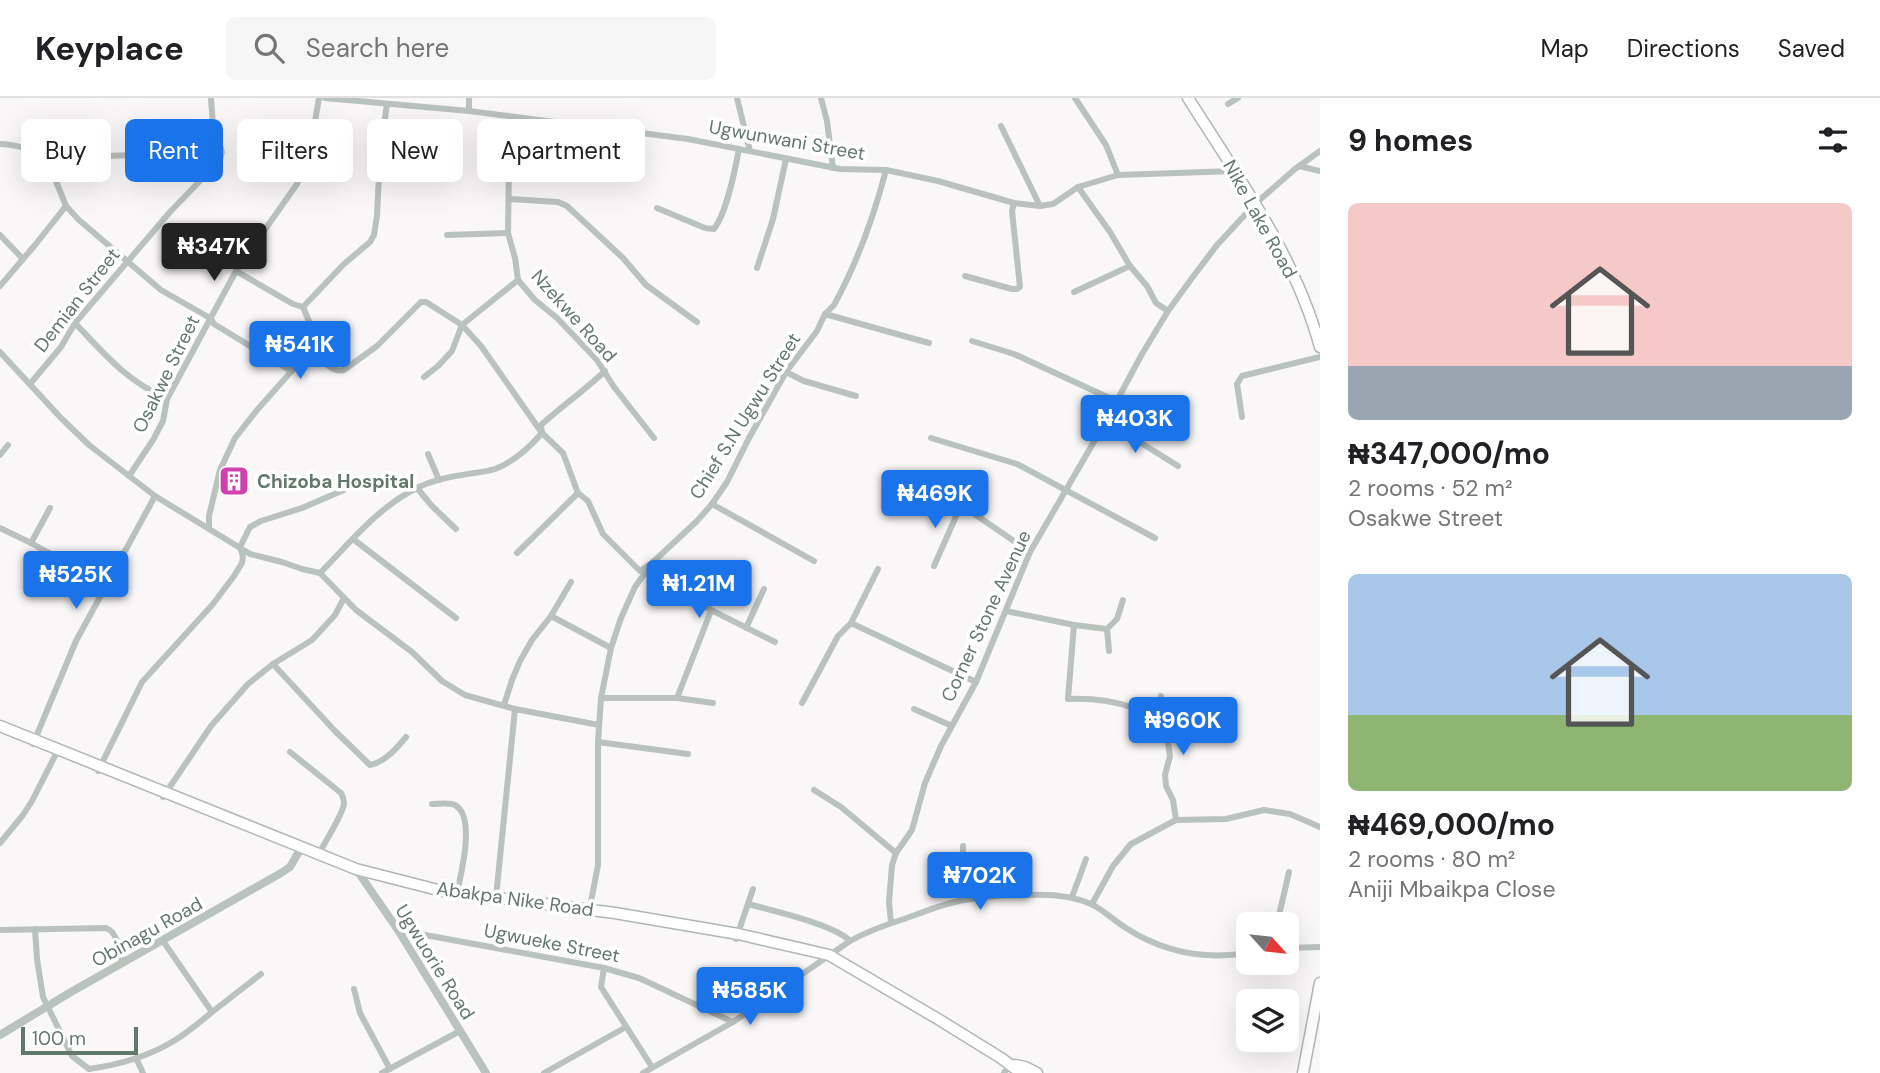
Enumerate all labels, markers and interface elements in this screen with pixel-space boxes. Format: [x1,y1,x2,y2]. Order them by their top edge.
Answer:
search box [226,17,716,80]
text: Keyplace [35,27,184,70]
icon: search [250,29,288,67]
text: Search here [306,31,449,65]
text: Map [1541,33,1589,64]
text: Directions [1627,33,1740,64]
text: Saved [1778,33,1845,64]
street label: Ugwunwani Street [707,114,867,166]
chip: Buy [21,119,111,182]
chip: Rent [125,119,223,182]
chip: Filters [237,119,353,182]
chip: New [367,119,463,182]
chip: Apartment [477,119,645,182]
text: 9 homes [1348,121,1473,160]
icon: filters [1814,121,1852,159]
street label: Nike Lake Road [1217,155,1303,283]
pin: ₦347K [165,223,263,283]
text: ₦347K [178,231,250,261]
street label: Demian Street [29,243,125,357]
icon: home [1537,248,1663,374]
street label: Nzekwe Road [526,264,622,368]
street label: Osakwe Street [127,311,205,437]
pin: ₦541K [251,322,349,381]
street label: Chief S.N Ugwu Street [684,328,806,504]
text: ₦541K [265,329,335,359]
pin: ₦403K [1086,396,1184,455]
text: ₦403K [1097,403,1173,433]
text: ₦347,000/mo [1348,434,1550,473]
building icon: Chizoba Hospital [217,464,251,498]
place label: Chizoba Hospital [257,469,414,494]
pin: ₦469K [886,470,984,530]
text: 2 rooms · 52 m² [1348,473,1513,503]
text: ₦469K [897,478,973,508]
text: Osakwe Street [1348,503,1503,533]
street label: Corner Stone Avenue [935,526,1037,706]
pin: ₦525K [27,552,125,611]
text: ₦525K [39,559,113,589]
pin: ₦1.21M [642,560,756,620]
text: ₦1.21M [663,568,735,598]
icon: home [1537,619,1663,745]
pin: ₦960K [1134,698,1232,757]
text: ₦960K [1144,705,1222,735]
text: ₦469,000/mo [1348,805,1555,844]
text: 2 rooms · 80 m² [1348,844,1515,874]
pin: ₦702K [931,852,1029,912]
text: ₦702K [943,860,1017,890]
text: Aniji Mbaikpa Close [1348,874,1555,904]
street label: Abakpa Nike Road [435,876,595,922]
street label: Obinagu Road [87,891,207,973]
street label: Ugwuorie Road [390,900,480,1024]
north arrow [1236,912,1298,975]
map controls [1236,912,1299,1052]
street label: Ugwueke Street [482,918,622,968]
pin: ₦585K [701,968,799,1027]
text: ₦585K [713,975,787,1005]
button: layers [1236,989,1299,1052]
scale bar [21,1024,138,1056]
text: 100 m [32,1026,86,1051]

